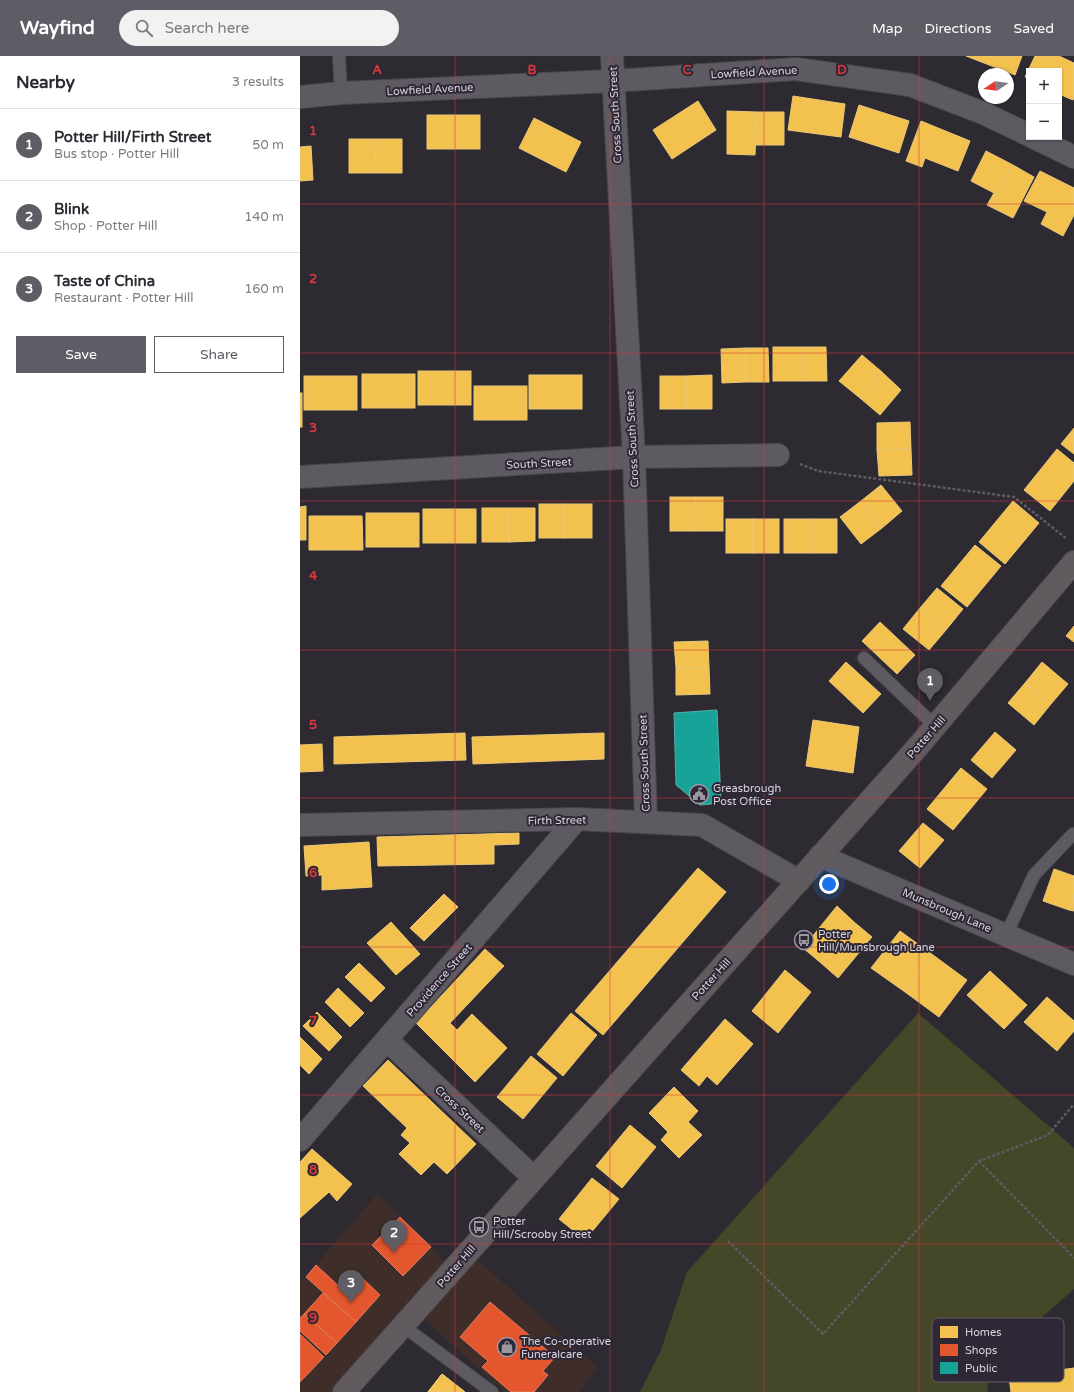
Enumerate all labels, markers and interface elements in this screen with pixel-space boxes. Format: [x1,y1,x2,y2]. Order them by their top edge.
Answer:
search box [119,10,399,46]
text: Wayfind [20,17,95,39]
icon: search [133,17,155,39]
text: Search here [165,19,249,37]
text: Map [872,20,903,37]
text: Directions [925,20,992,37]
text: Saved [1014,20,1054,37]
text: A [372,62,382,78]
text: B [527,62,537,78]
text: C [682,62,692,78]
text: D [837,62,847,78]
street label: Lowfield Avenue [710,64,798,81]
street label: Cross South Street [606,66,625,164]
north arrow [978,68,1014,104]
map controls [1026,68,1062,140]
button: + [1026,68,1062,104]
text: Nearby [16,72,75,93]
text: 3 results [232,74,284,90]
street label: Lowfield Avenue [386,81,474,98]
button: − [1026,104,1062,140]
text: 1 [309,123,317,139]
text: Potter Hill/Firth Street [54,128,212,146]
text: 1 [25,137,33,153]
text: 50 m [252,137,284,153]
text: Bus stop · Potter Hill [54,146,179,162]
text: Blink [54,200,89,218]
text: 2 [25,209,33,225]
text: 140 m [244,209,284,225]
text: Shop · Potter Hill [54,218,157,234]
text: 2 [309,271,317,287]
text: Taste of China [54,272,155,290]
text: 3 [25,281,33,297]
text: 160 m [244,281,284,297]
text: Restaurant · Potter Hill [54,290,193,306]
button: Save [16,336,146,373]
button: Share [154,336,284,373]
street label: Cross South Street [623,390,642,488]
text: 3 [309,420,317,436]
street label: South Street [506,455,572,472]
text: 4 [309,568,318,584]
pin: 1 [917,668,943,701]
street label: Potter Hill [904,713,948,761]
street label: Cross South Street [636,714,653,812]
text: 5 [309,717,317,733]
place label: Greasbrough Post Office [713,782,781,808]
public building icon: Greasbrough Post Office [688,783,710,805]
street label: Firth Street [528,813,586,828]
text: 6 [309,865,317,881]
your location [819,874,839,894]
street label: Munsbrough Lane [900,886,993,935]
place label: Potter Hill/Munsbrough Lane [818,928,935,954]
bus stop icon: Potter Hill/Munsbrough Lane [793,929,815,951]
street label: Providence Street [404,941,475,1020]
street label: Potter Hill [689,956,734,1003]
text: 7 [309,1013,317,1029]
street label: Cross Street [432,1083,487,1136]
text: 8 [309,1162,317,1178]
place label: Potter Hill/Scrooby Street [493,1215,591,1241]
bus stop icon: Potter Hill/Scrooby Street [468,1216,490,1238]
pin: 2 [381,1220,407,1253]
street label: Potter Hill [434,1242,478,1290]
pin: 3 [338,1270,364,1303]
text: 9 [309,1310,317,1326]
legend [932,1318,1064,1382]
text: Homes [965,1326,1001,1339]
place label: The Co-operative Funeralcare [521,1335,611,1361]
shop icon: The Co-operative Funeralcare [496,1336,518,1358]
text: Shops [965,1344,997,1357]
text: Public [965,1362,997,1375]

